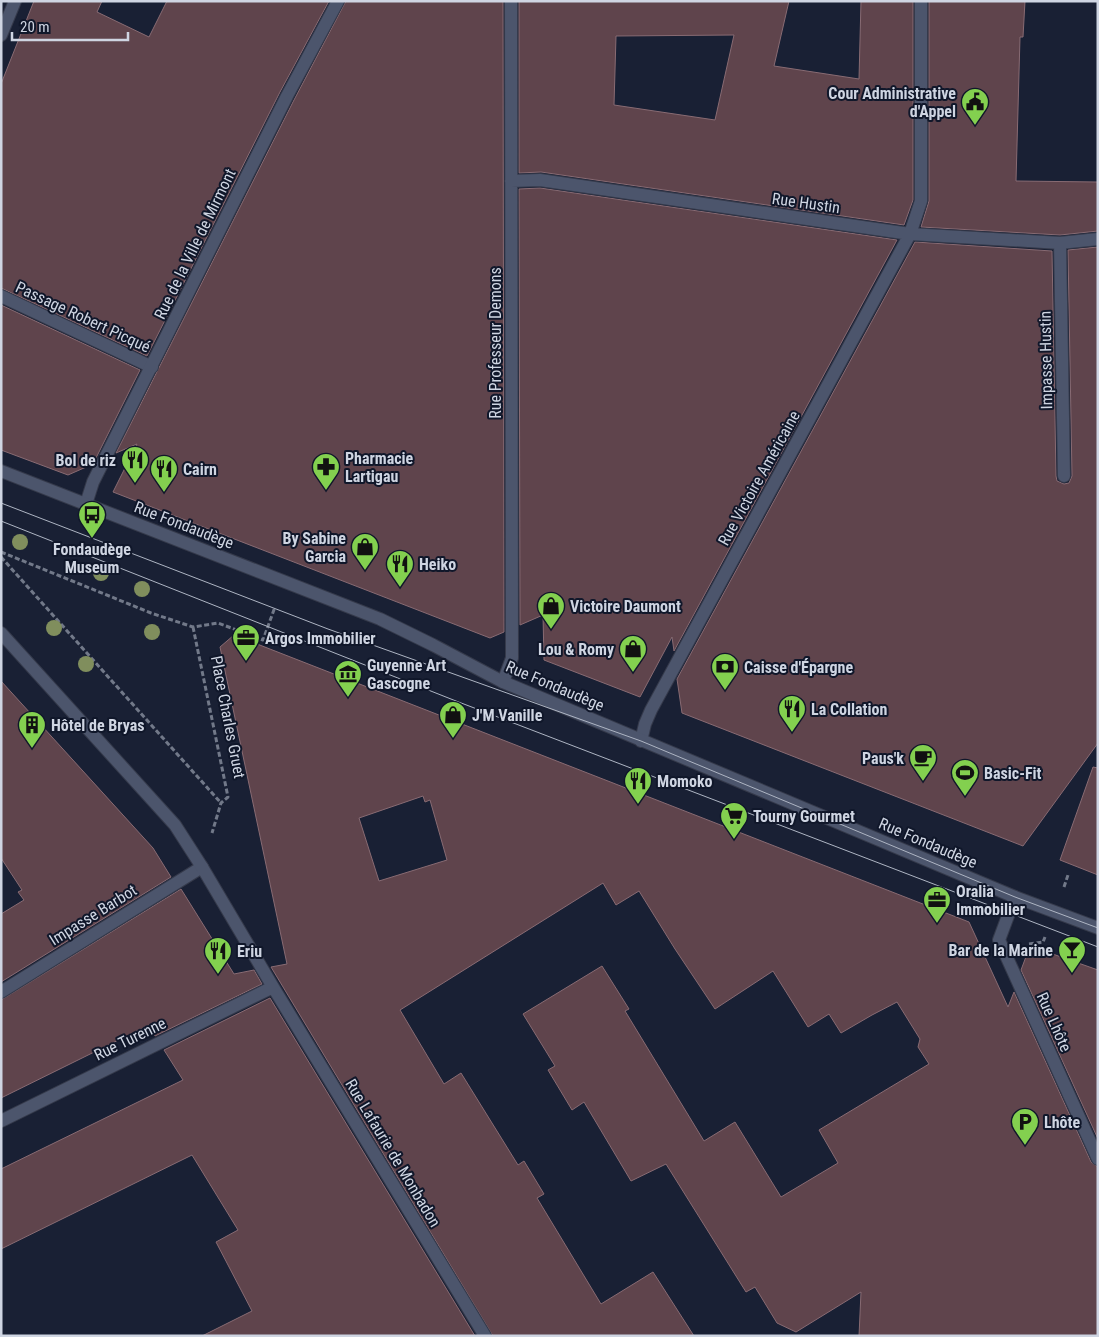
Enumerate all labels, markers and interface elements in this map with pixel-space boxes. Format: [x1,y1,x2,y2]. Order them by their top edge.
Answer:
scale bar [12,10,129,42]
text: 20 m [20,18,50,36]
place label: Cour Administrative d'Appel [828,84,956,121]
public building icon: Cour Administrative d'Appel [960,87,990,126]
street label: Rue de la Ville de Mirmont [150,165,240,322]
street label: Rue Hustin [771,189,841,217]
street label: Rue Professeur Demons [486,267,505,419]
street label: Passage Robert Picqué [13,277,153,357]
street label: Impasse Hustin [1036,311,1056,409]
street label: Rue Victoire Américaine [714,407,804,549]
restaurant icon: Bol de riz [120,445,150,484]
place label: Pharmacie Lartigau [345,449,414,486]
place label: Bol de riz [56,451,116,470]
pharmacy icon: Pharmacie Lartigau [311,452,341,491]
restaurant icon: Cairn [149,454,179,493]
place label: Cairn [183,460,217,479]
street label: Rue Fondaudège [132,497,236,553]
bus stop icon: Fondaudège Museum [77,500,107,539]
place label: By Sabine Garcia [283,529,346,566]
shop icon: By Sabine Garcia [350,532,380,571]
place label: Fondaudège Museum [53,540,131,577]
restaurant icon: Heiko [385,549,415,588]
place label: Heiko [419,555,456,574]
shop icon: Victoire Daumont [536,591,566,630]
place label: Victoire Daumont [570,597,681,616]
office icon: Argos Immobilier [231,623,261,662]
place label: Argos Immobilier [265,629,376,648]
shop icon: Lou & Romy [618,634,648,673]
place label: Lou & Romy [538,640,614,659]
bank icon: Caisse d'Épargne [710,652,740,691]
street label: Place Charles Gruet [207,654,249,780]
place label: Guyenne Art Gascogne [367,656,446,693]
street label: Rue Fondaudège [503,657,607,715]
place label: Caisse d'Épargne [744,658,853,677]
museum icon: Guyenne Art Gascogne [333,659,363,698]
restaurant icon: La Collation [777,694,807,733]
shop icon: J'M Vanille [438,700,468,739]
place label: La Collation [811,700,887,719]
place label: J'M Vanille [472,706,543,725]
building icon: Hôtel de Bryas [17,710,47,749]
place label: Hôtel de Bryas [51,716,145,735]
cafe icon: Paus'k [908,743,938,782]
place label: Paus'k [862,749,904,768]
sports icon: Basic-Fit [950,758,980,797]
place label: Basic-Fit [984,764,1042,783]
restaurant icon: Momoko [623,766,653,805]
place label: Momoko [657,772,713,791]
supermarket icon: Tourny Gourmet [719,801,749,840]
place label: Tourny Gourmet [753,807,855,826]
street label: Rue Fondaudège [876,814,980,872]
street label: Impasse Barbot [46,880,140,949]
place label: Oralia Immobilier [956,882,1025,919]
office icon: Oralia Immobilier [922,885,952,924]
bar icon: Bar de la Marine [1057,935,1087,974]
restaurant icon: Eriu [203,936,233,975]
place label: Bar de la Marine [948,941,1053,960]
place label: Eriu [237,942,262,961]
street label: Rue Lhôte [1033,989,1075,1055]
street label: Rue Turenne [91,1013,169,1065]
street label: Rue Lafaurie de Monbadon [341,1076,445,1230]
parking icon: Lhôte [1010,1107,1040,1146]
place label: Lhôte [1044,1113,1080,1132]

